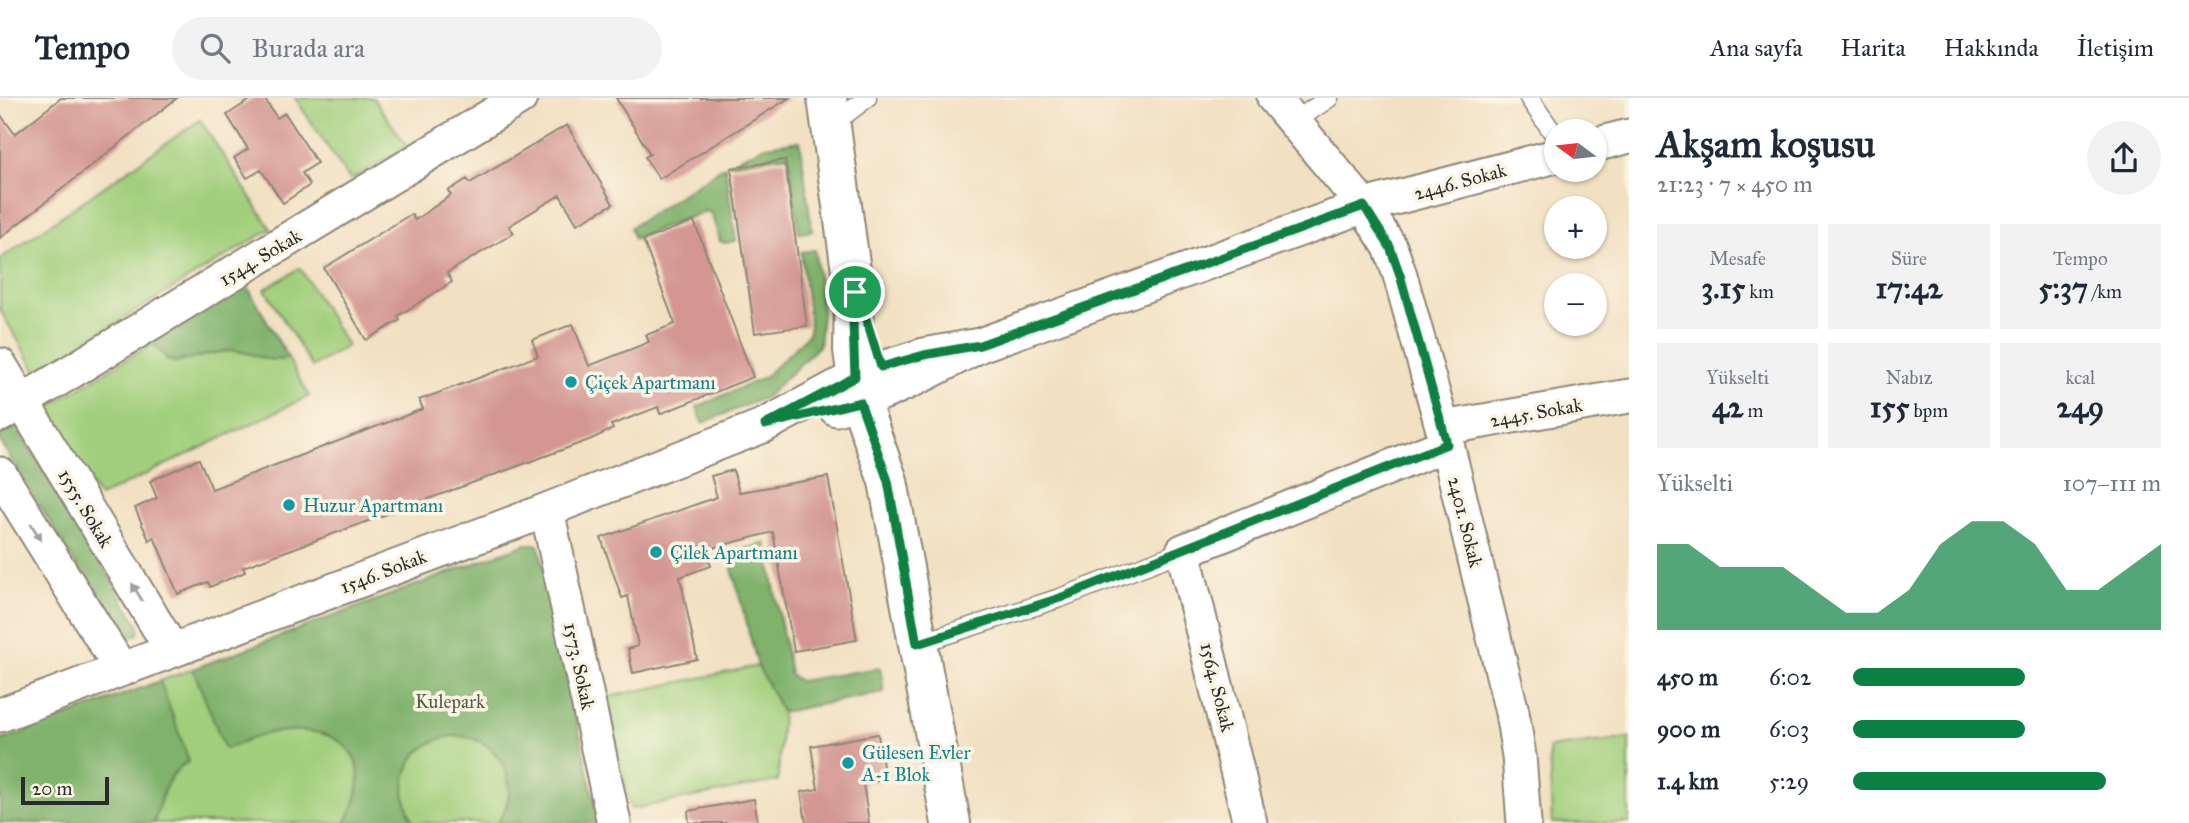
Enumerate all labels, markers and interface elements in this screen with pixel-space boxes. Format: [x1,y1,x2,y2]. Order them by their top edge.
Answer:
search box [172,17,662,80]
text: Tempo [35,28,130,68]
icon: search [196,29,234,67]
text: Burada ara [252,32,365,64]
text: Ana sayfa [1710,33,1803,63]
text: Harita [1841,33,1906,63]
text: Hakkında [1944,33,2039,63]
text: İletişim [2077,33,2154,63]
north arrow [1544,119,1606,182]
map controls [1544,119,1607,336]
text: Akşam koşusu [1657,121,1875,167]
button: share [2087,121,2161,195]
street label: 2446. Sokak [1411,158,1509,205]
text: 21:23 · 7 × 450 m [1657,170,1813,198]
button: + [1544,196,1607,259]
street label: 1544. Sokak [215,224,306,291]
text: Mesafe [1709,247,1766,270]
text: Süre [1891,247,1927,270]
text: Tempo [2053,247,2108,270]
pin [825,262,885,322]
text: 3.15 [1701,270,1745,306]
text: 17:42 [1876,270,1942,306]
text: 5:37 [2039,270,2088,306]
icon: arrive [836,273,874,311]
button: − [1544,273,1607,336]
text: km [1745,280,1774,303]
text: /km [2088,280,2122,303]
text: Yükselti [1706,366,1769,389]
text: Nabız [1886,366,1932,389]
text: kcal [2065,366,2095,389]
place label: Çiçek Apartmanı [585,371,716,394]
marker: Çiçek Apartmanı [563,374,579,390]
text: 42 [1712,389,1743,425]
text: 155 [1870,389,1909,425]
text: 249 [2057,389,2104,425]
street label: 2445. Sokak [1488,393,1584,432]
text: m [1743,399,1763,422]
text: bpm [1909,399,1948,422]
street label: 1555. Sokak [53,465,118,552]
text: Yükselti [1657,469,1733,497]
text: 107–111 m [2063,469,2161,497]
street label: 2401. Sokak [1443,474,1488,570]
place label: Huzur Apartmanı [303,494,443,517]
marker: Huzur Apartmanı [281,497,297,513]
one-way arrow [29,523,42,542]
place label: Çilek Apartmanı [670,541,798,564]
street label: 1546. Sokak [337,544,430,598]
marker: Çilek Apartmanı [648,544,664,560]
one-way arrow [130,582,143,601]
street label: 1573. Sokak [559,621,600,712]
street label: 1564. Sokak [1195,640,1240,734]
text: 450 m [1657,663,1718,691]
text: 6:02 [1769,663,1811,691]
park label: Kulepark [415,690,485,713]
text: 900 m [1657,715,1720,743]
text: 6:03 [1769,715,1809,743]
place label: Gülesen Evler A-1 Blok [861,741,972,786]
marker: Gülesen Evler A-1 Blok [840,755,856,771]
text: 1.4 km [1657,767,1719,795]
text: 5:29 [1769,767,1809,795]
scale bar [21,774,108,806]
text: 20 m [32,777,73,800]

